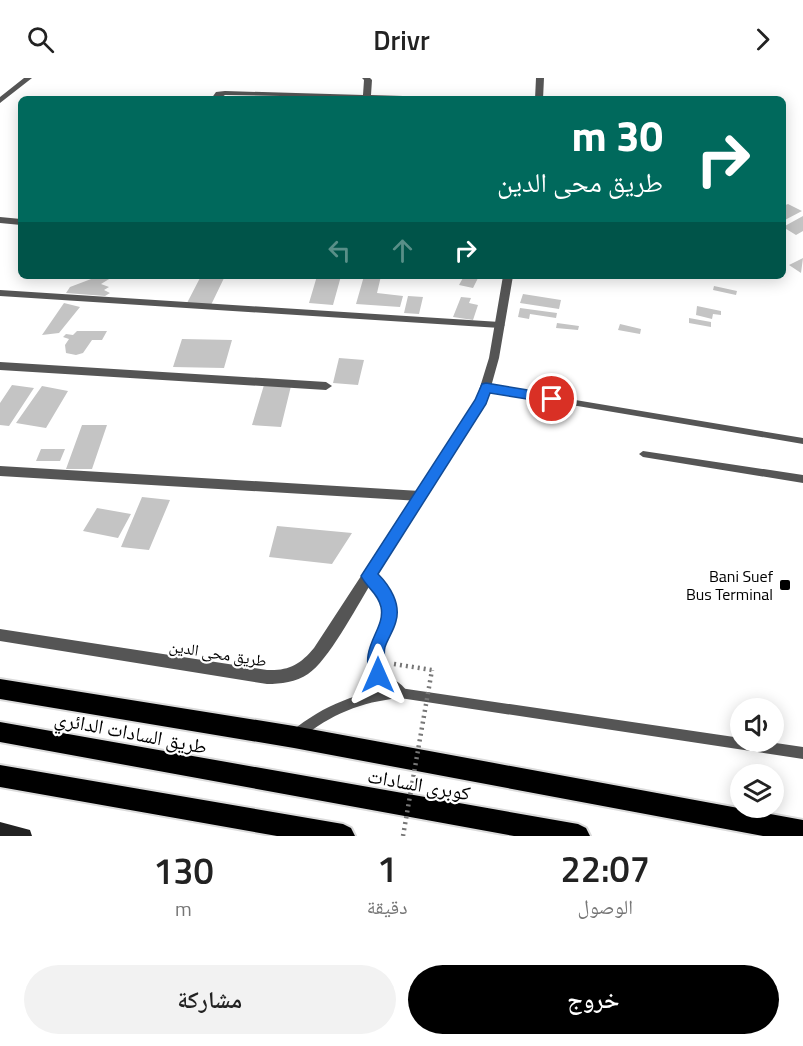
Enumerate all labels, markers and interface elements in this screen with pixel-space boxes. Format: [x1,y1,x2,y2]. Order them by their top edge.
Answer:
text: Drivr [373,19,430,60]
icon: search [24,23,57,56]
icon: forward [746,23,779,56]
text: 30 m [571,103,663,167]
icon: right [684,120,762,198]
text: طريق محى الدين [497,161,663,202]
icon: left [323,234,356,267]
icon: ahead [386,234,419,267]
icon: right [449,234,482,267]
pin [526,373,577,424]
icon: arrive [535,382,568,415]
place label: Bani Suef Bus Terminal [686,564,774,606]
marker: Bani Suef Bus Terminal [778,578,792,592]
street label: طريق محى الدين [168,633,268,673]
position arrow [346,643,410,707]
map controls [730,698,784,818]
button: sound [730,698,784,752]
street label: طريق السادات الدائري [52,702,210,763]
street label: كوبرى السادات [365,760,473,808]
button: layers [730,764,784,818]
text: 1 [377,841,397,896]
text: 22:07 [561,841,650,896]
text: 130 [153,843,214,898]
text: دقيقة [367,891,407,922]
text: الوصول [578,891,633,922]
text: m [175,893,192,924]
button: مشاركة [24,965,396,1034]
button: خروج [408,965,779,1034]

